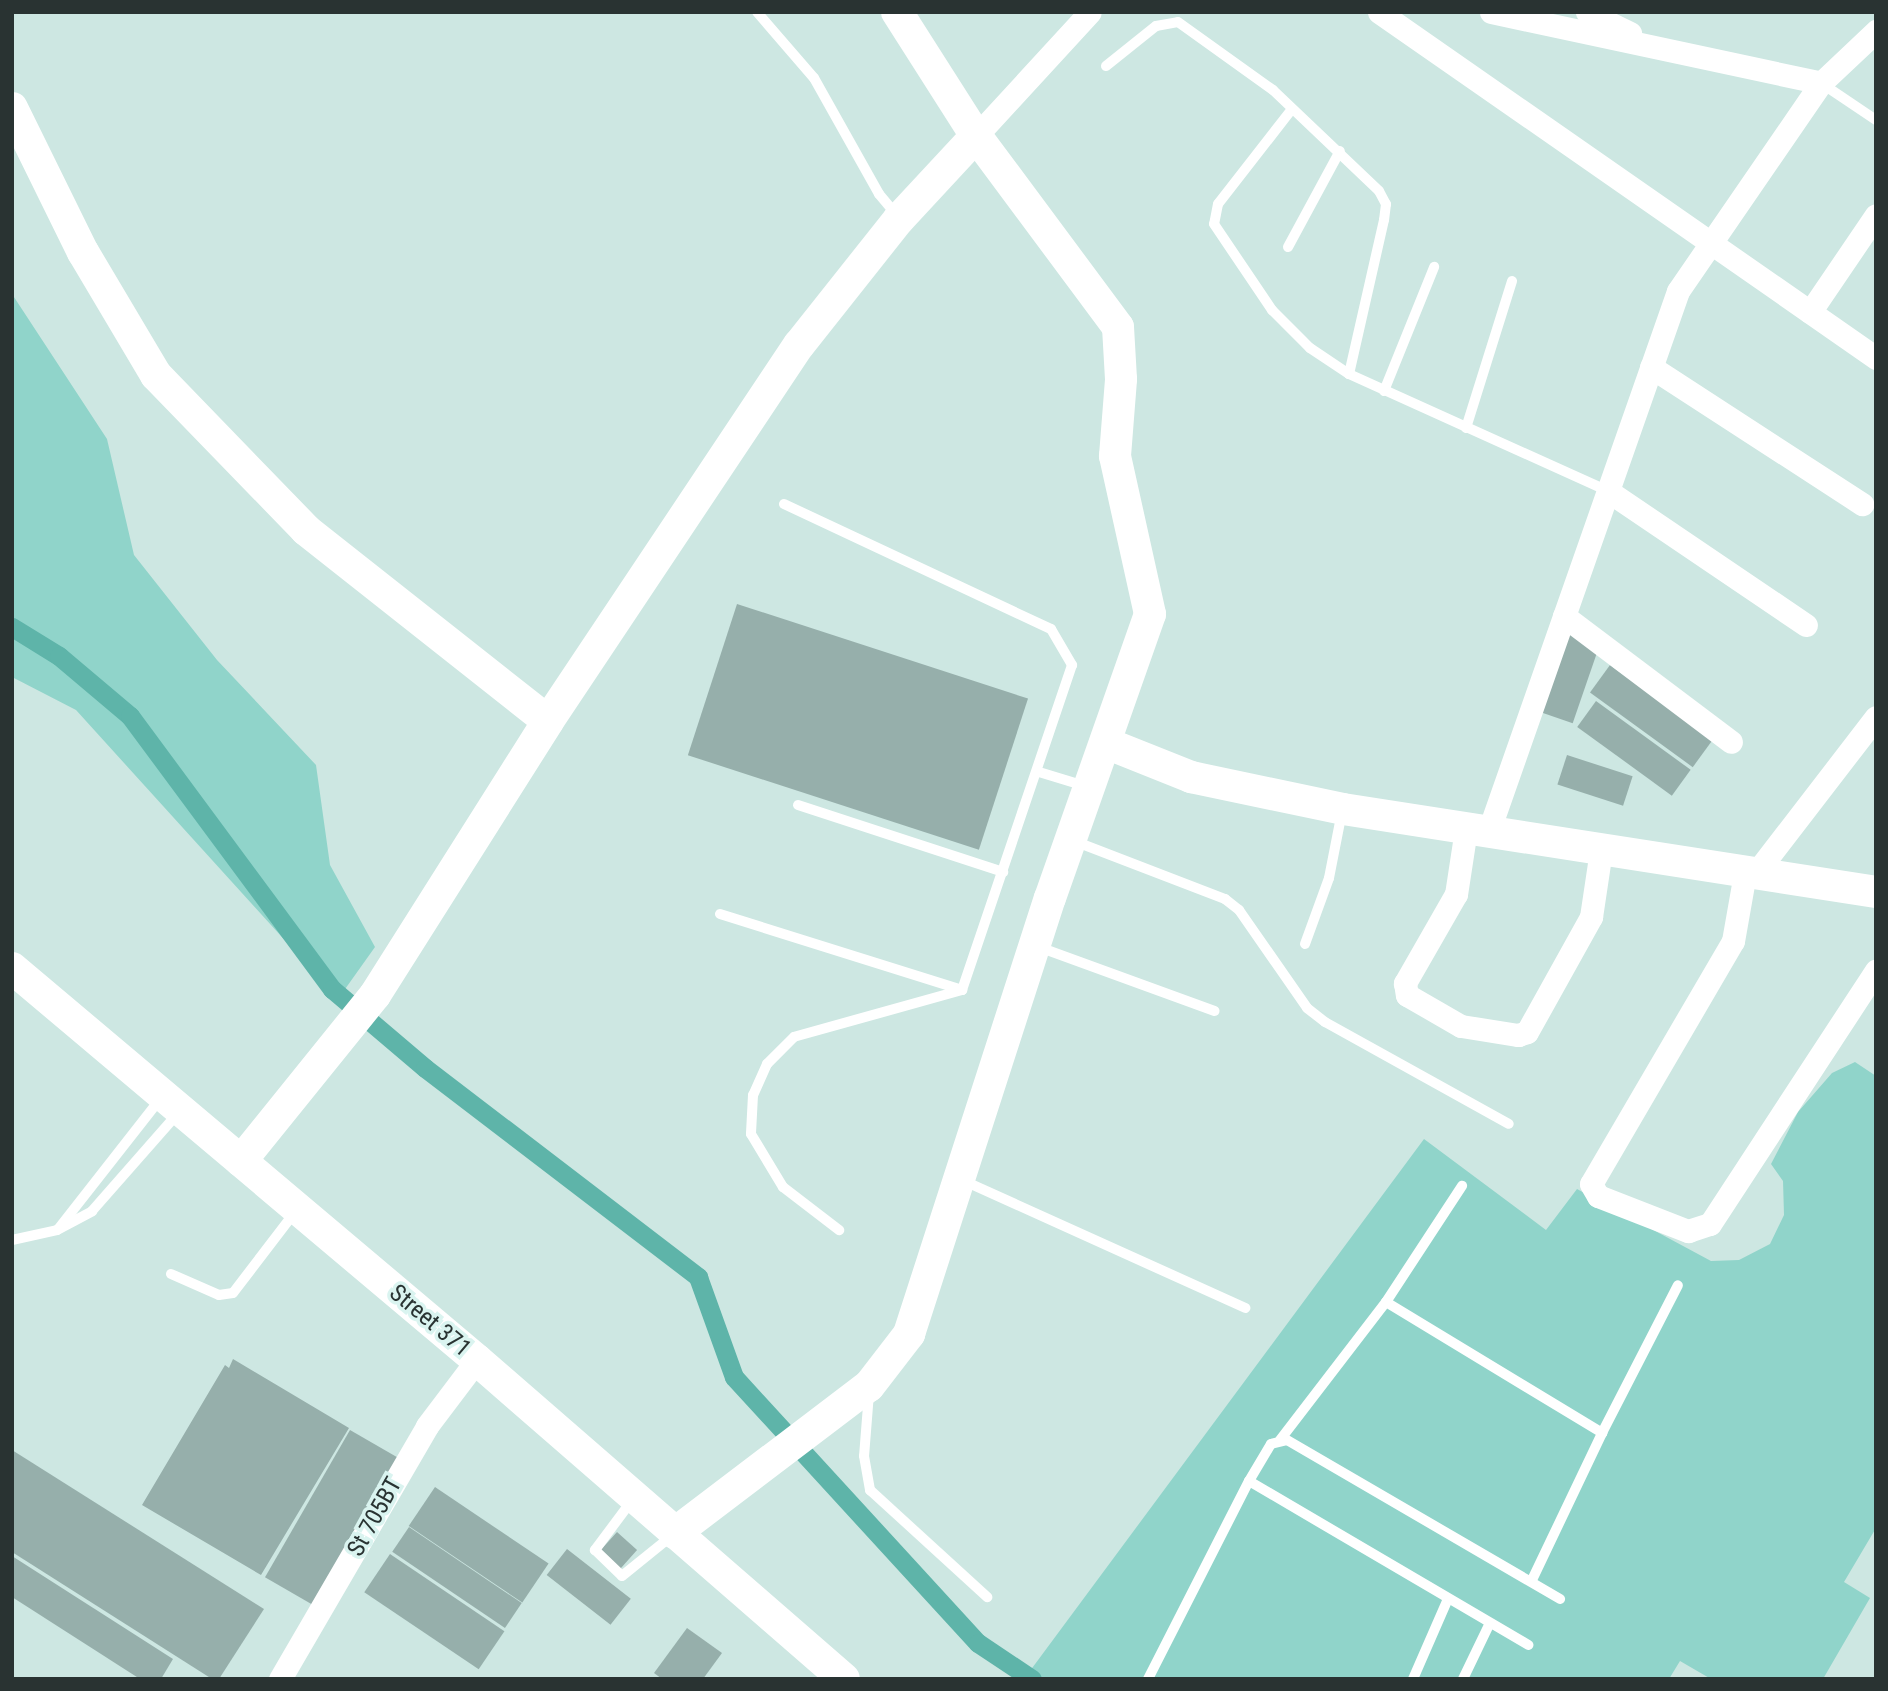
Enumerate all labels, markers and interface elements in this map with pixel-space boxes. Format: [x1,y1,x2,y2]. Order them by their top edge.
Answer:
street label: Street 371 [383,1279,477,1363]
street label: St 705BT [342,1472,408,1562]

